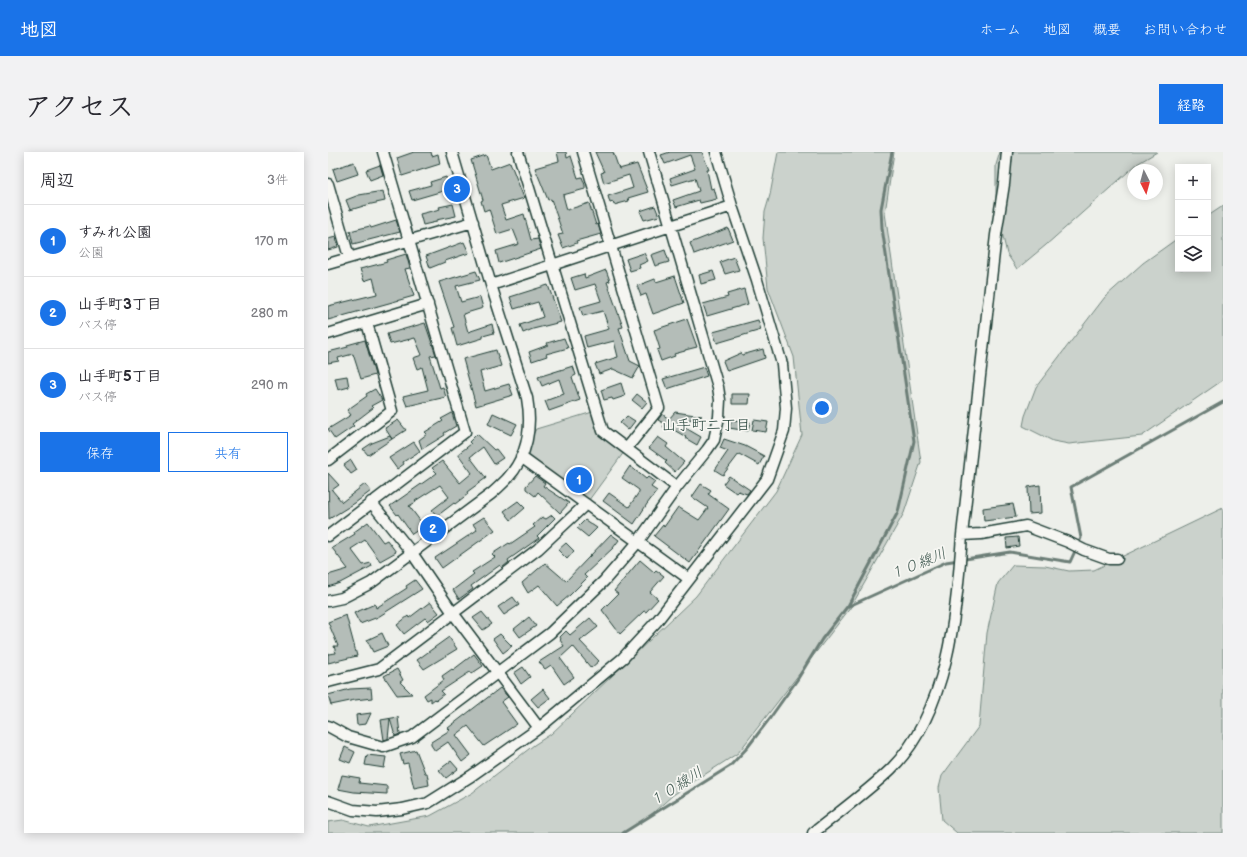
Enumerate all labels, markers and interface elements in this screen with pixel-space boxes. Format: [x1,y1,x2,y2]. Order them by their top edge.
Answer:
text: 地図 [20,19,58,42]
text: ホーム [980,21,1021,38]
text: 地図 [1043,21,1071,38]
text: 概要 [1093,21,1121,38]
text: お問い合わせ [1143,21,1227,38]
button: 経路 [1159,84,1223,124]
text: アクセス [24,91,134,124]
north arrow [1127,164,1163,200]
map controls [1175,164,1211,272]
button: + [1175,164,1211,200]
text: 周辺 [40,171,74,191]
text: 3件 [267,172,288,188]
pin: 3 [444,174,470,204]
button: − [1175,200,1211,236]
text: すみれ公園 [78,223,152,242]
text: 1 [50,233,56,249]
text: 170 m [255,233,288,249]
button: layers [1175,236,1211,272]
text: 公園 [78,245,104,261]
text: 山手町3丁目 [78,295,162,314]
text: 2 [49,305,57,321]
text: 280 m [251,305,288,321]
text: バス停 [78,317,117,333]
text: 山手町5丁目 [78,367,162,386]
text: 3 [49,377,57,393]
text: 290 m [251,377,288,393]
text: バス停 [78,389,117,405]
your location [812,398,832,418]
district label: 山手町二丁目 [661,416,751,435]
button: 保存 [40,432,160,472]
button: 共有 [168,432,288,472]
pin: 1 [566,465,592,495]
pin: 2 [420,514,446,544]
water label: １０線川 [887,544,949,584]
water label: １０線川 [646,763,706,811]

